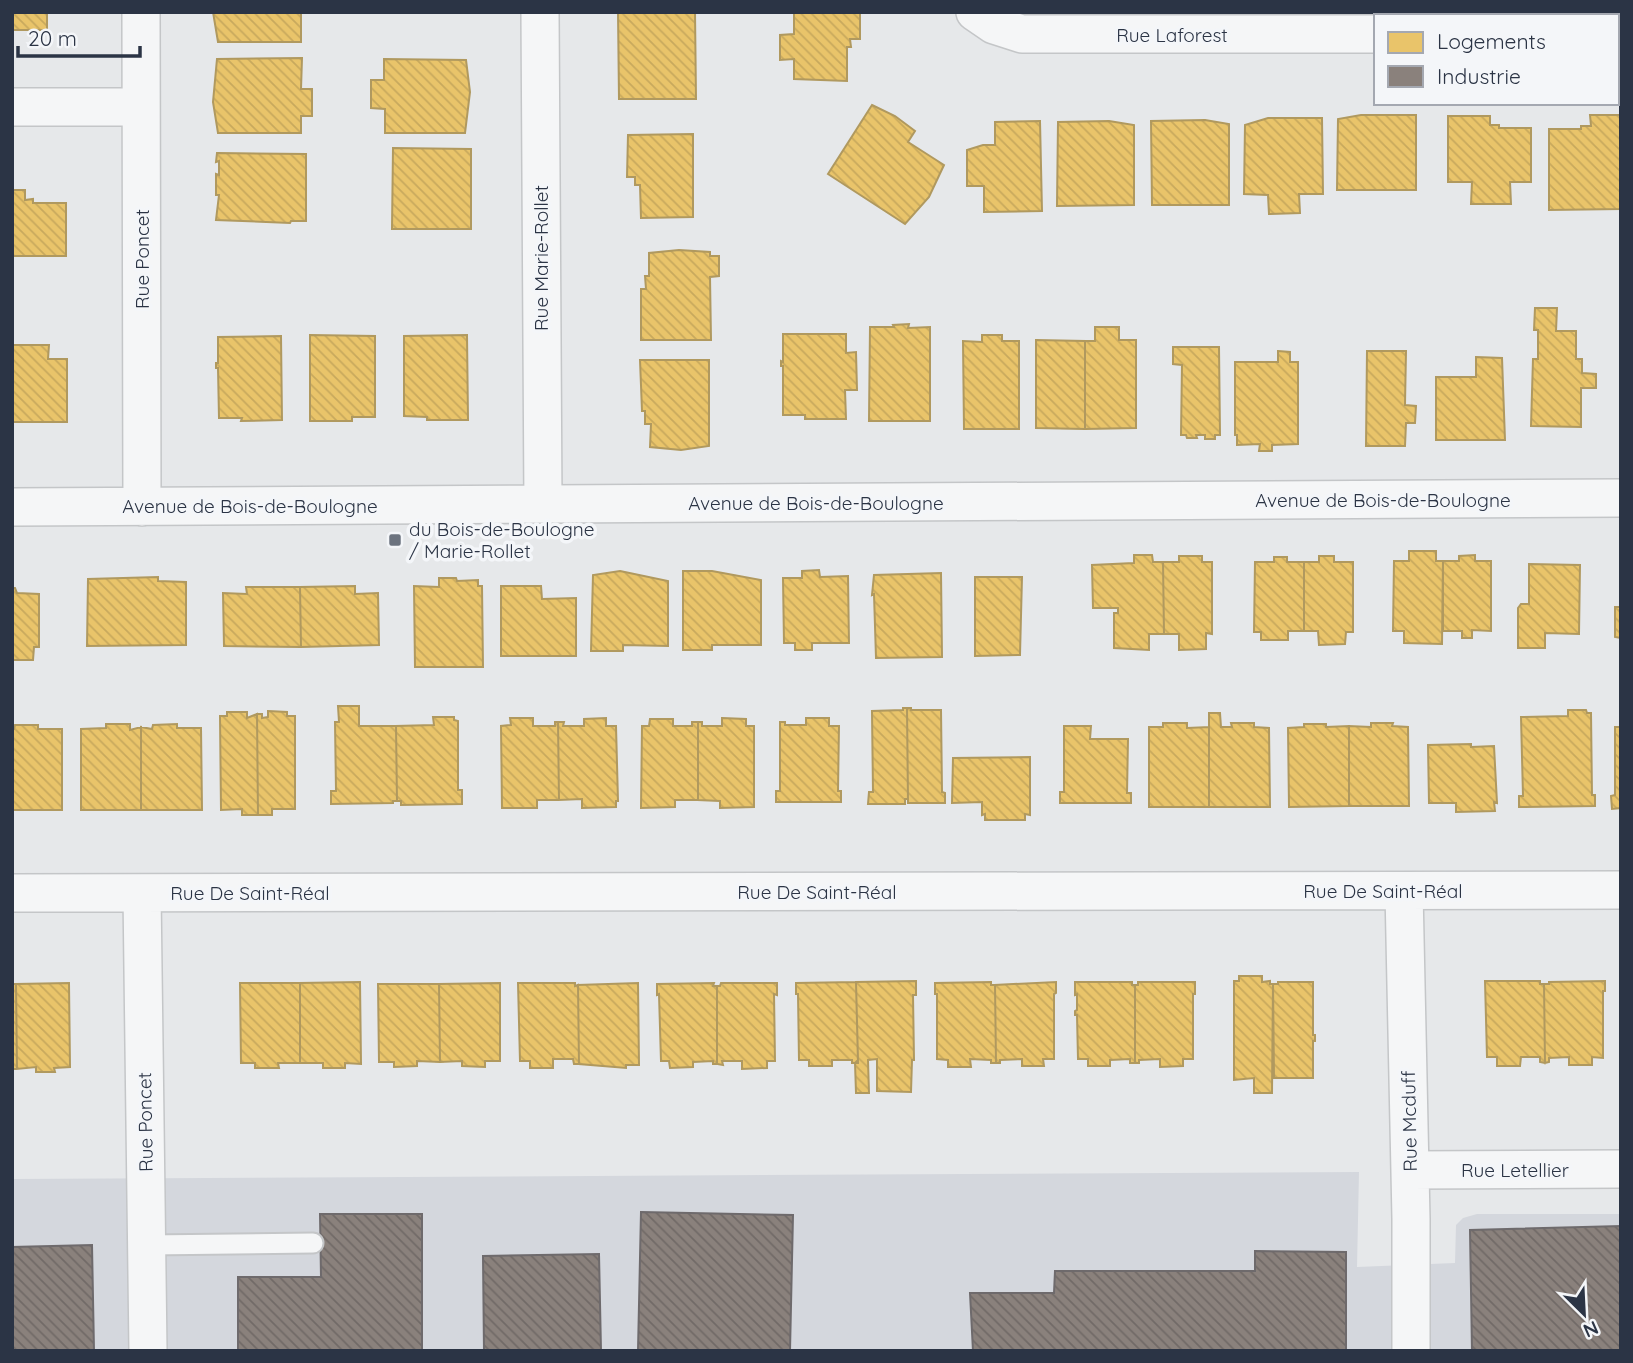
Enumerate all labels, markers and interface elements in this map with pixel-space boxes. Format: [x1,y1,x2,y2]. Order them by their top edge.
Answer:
scale bar [18,14,140,58]
legend [1374,14,1619,105]
street label: Rue Laforest [1116,23,1228,47]
text: 20 m [28,25,77,51]
text: Logements [1437,28,1546,54]
text: Industrie [1437,63,1521,89]
street label: Rue Marie-Rollet [529,185,553,331]
street label: Rue Poncet [130,209,154,309]
street label: Avenue de Bois-de-Boulogne [1255,488,1511,512]
street label: Avenue de Bois-de-Boulogne [688,491,944,515]
street label: Avenue de Bois-de-Boulogne [122,494,378,518]
place label: du Bois-de-Boulogne / Marie-Rollet [409,517,595,563]
marker: du Bois-de-Boulogne / Marie-Rollet [387,532,403,548]
street label: Rue De Saint-Réal [1303,879,1463,903]
street label: Rue De Saint-Réal [737,880,897,904]
street label: Rue De Saint-Réal [170,881,330,905]
street label: Rue Mcduff [1396,1070,1422,1172]
street label: Rue Poncet [132,1072,158,1172]
street label: Rue Letellier [1461,1158,1570,1182]
north arrow [1549,1279,1619,1349]
text: N [1580,1316,1602,1343]

